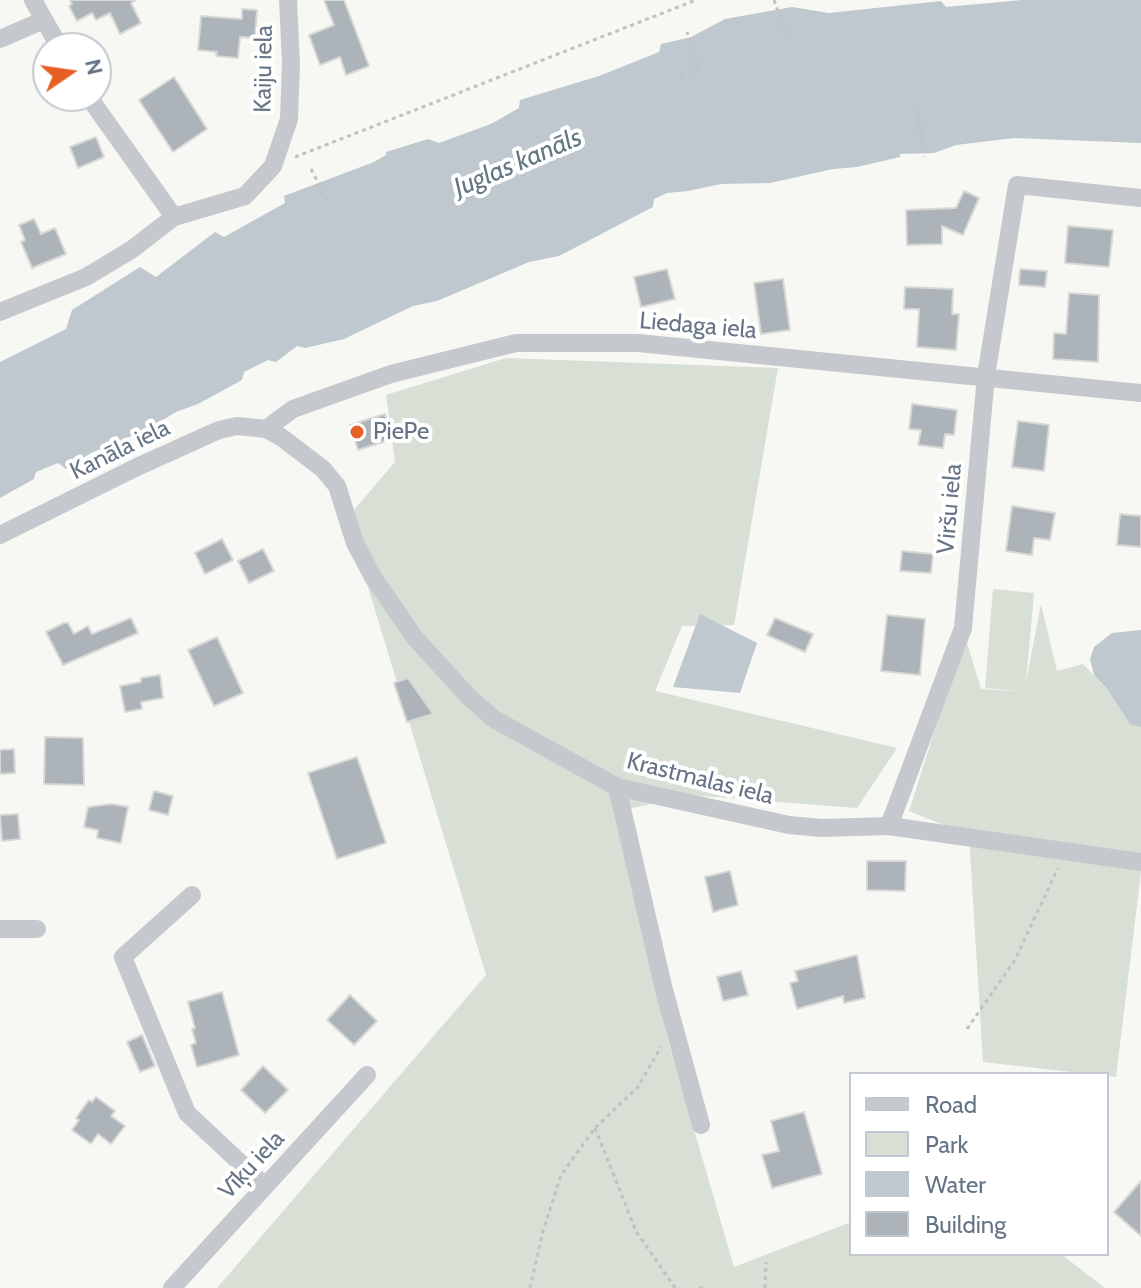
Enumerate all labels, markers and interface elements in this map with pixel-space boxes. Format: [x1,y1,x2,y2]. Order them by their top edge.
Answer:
street label: Kaiju iela [249,25,279,113]
north arrow [32,32,112,112]
text: N [79,56,109,78]
water label: Juglas kanāls [449,122,587,204]
street label: Liedaga iela [638,307,758,345]
street label: Kanāla iela [66,414,174,486]
place label: PiePe [373,418,429,446]
marker: PiePe [348,423,366,441]
street label: Viršu iela [932,462,968,556]
street label: Krastmalas iela [624,747,776,811]
legend [849,1072,1109,1256]
text: Road [925,1090,977,1119]
street label: Vīķu iela [213,1125,291,1205]
text: Park [925,1130,968,1159]
text: Water [925,1170,986,1199]
text: Building [925,1210,1006,1239]

